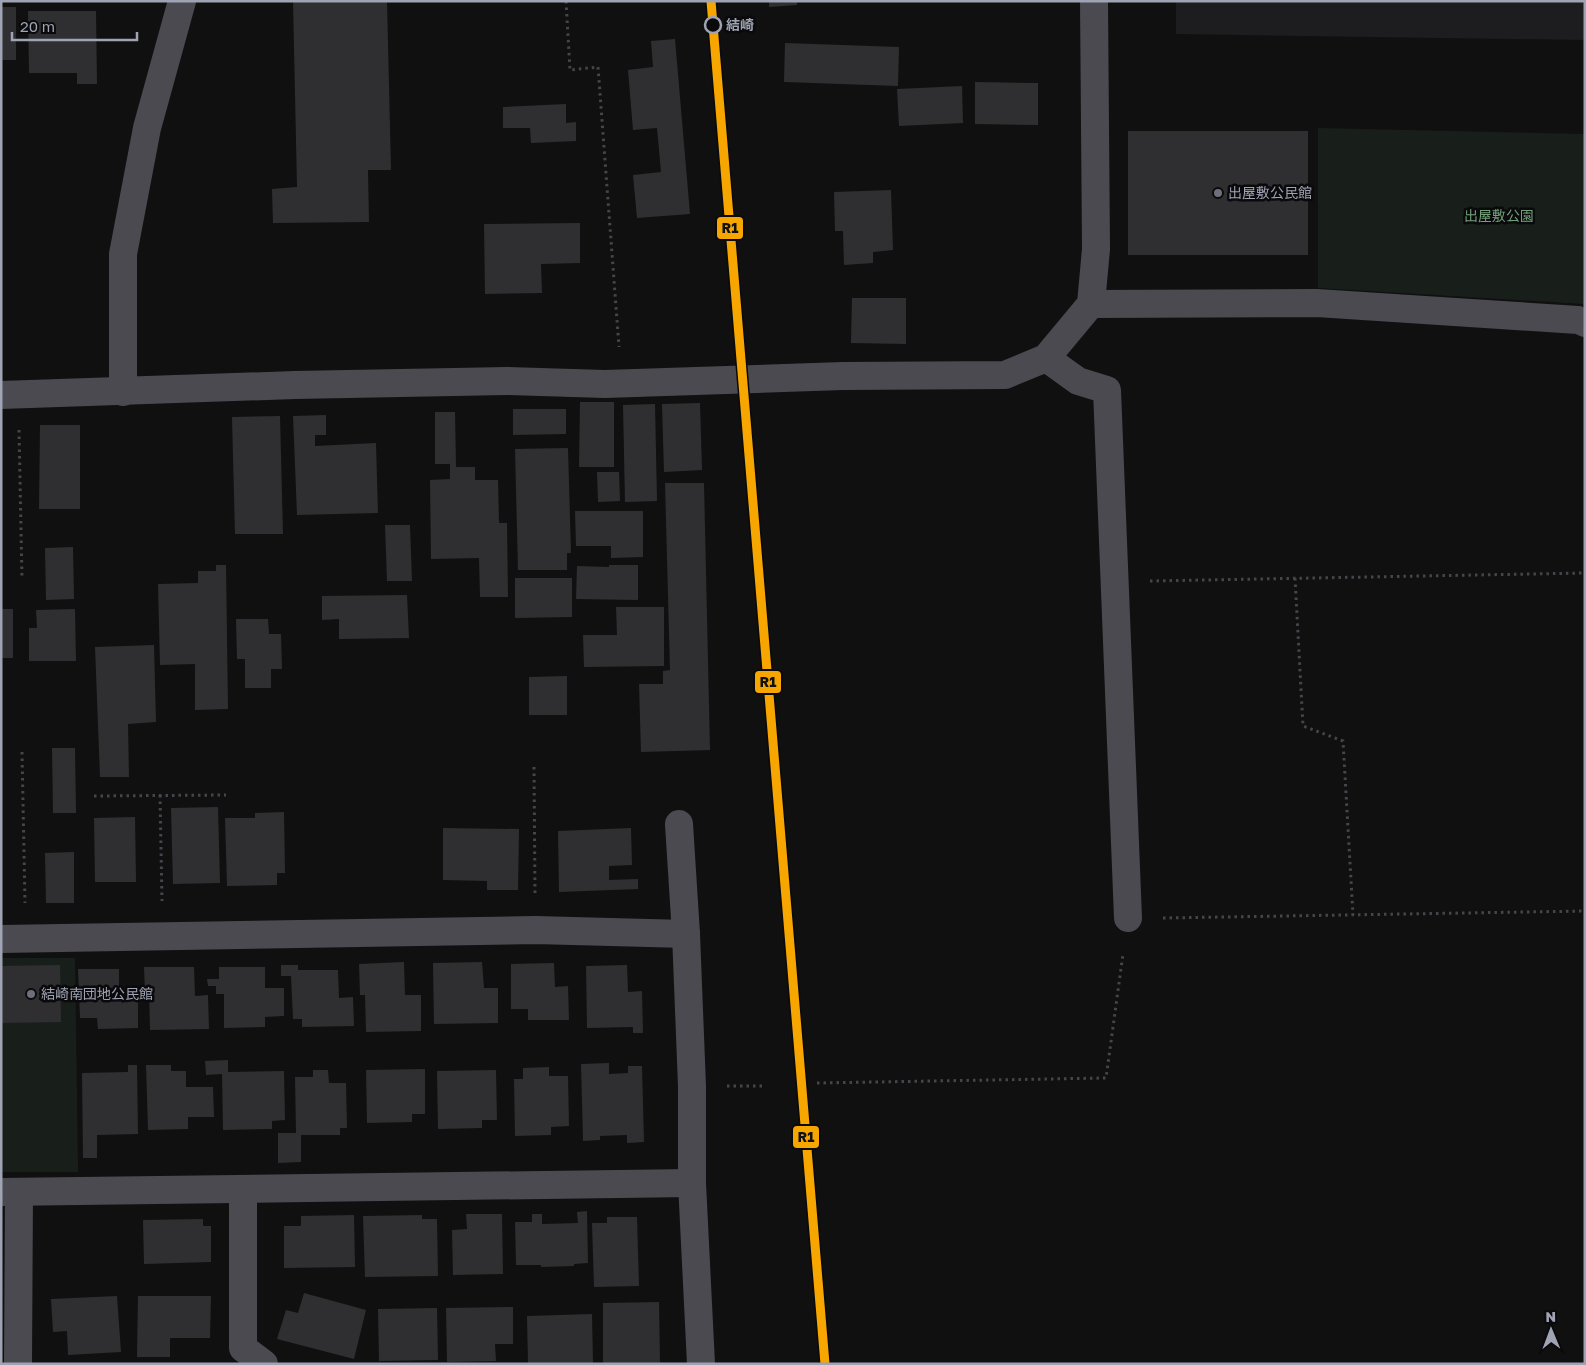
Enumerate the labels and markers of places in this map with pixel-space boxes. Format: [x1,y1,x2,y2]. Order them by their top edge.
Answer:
marker: 結崎 [704,16,722,34]
place label: 結崎 [726,16,754,33]
place label: 出屋敷公民館 [1228,184,1312,201]
marker: 出屋敷公民館 [1212,187,1224,199]
place label: 結崎南団地公民館 [41,985,153,1002]
marker: 結崎南団地公民館 [25,988,37,1000]

